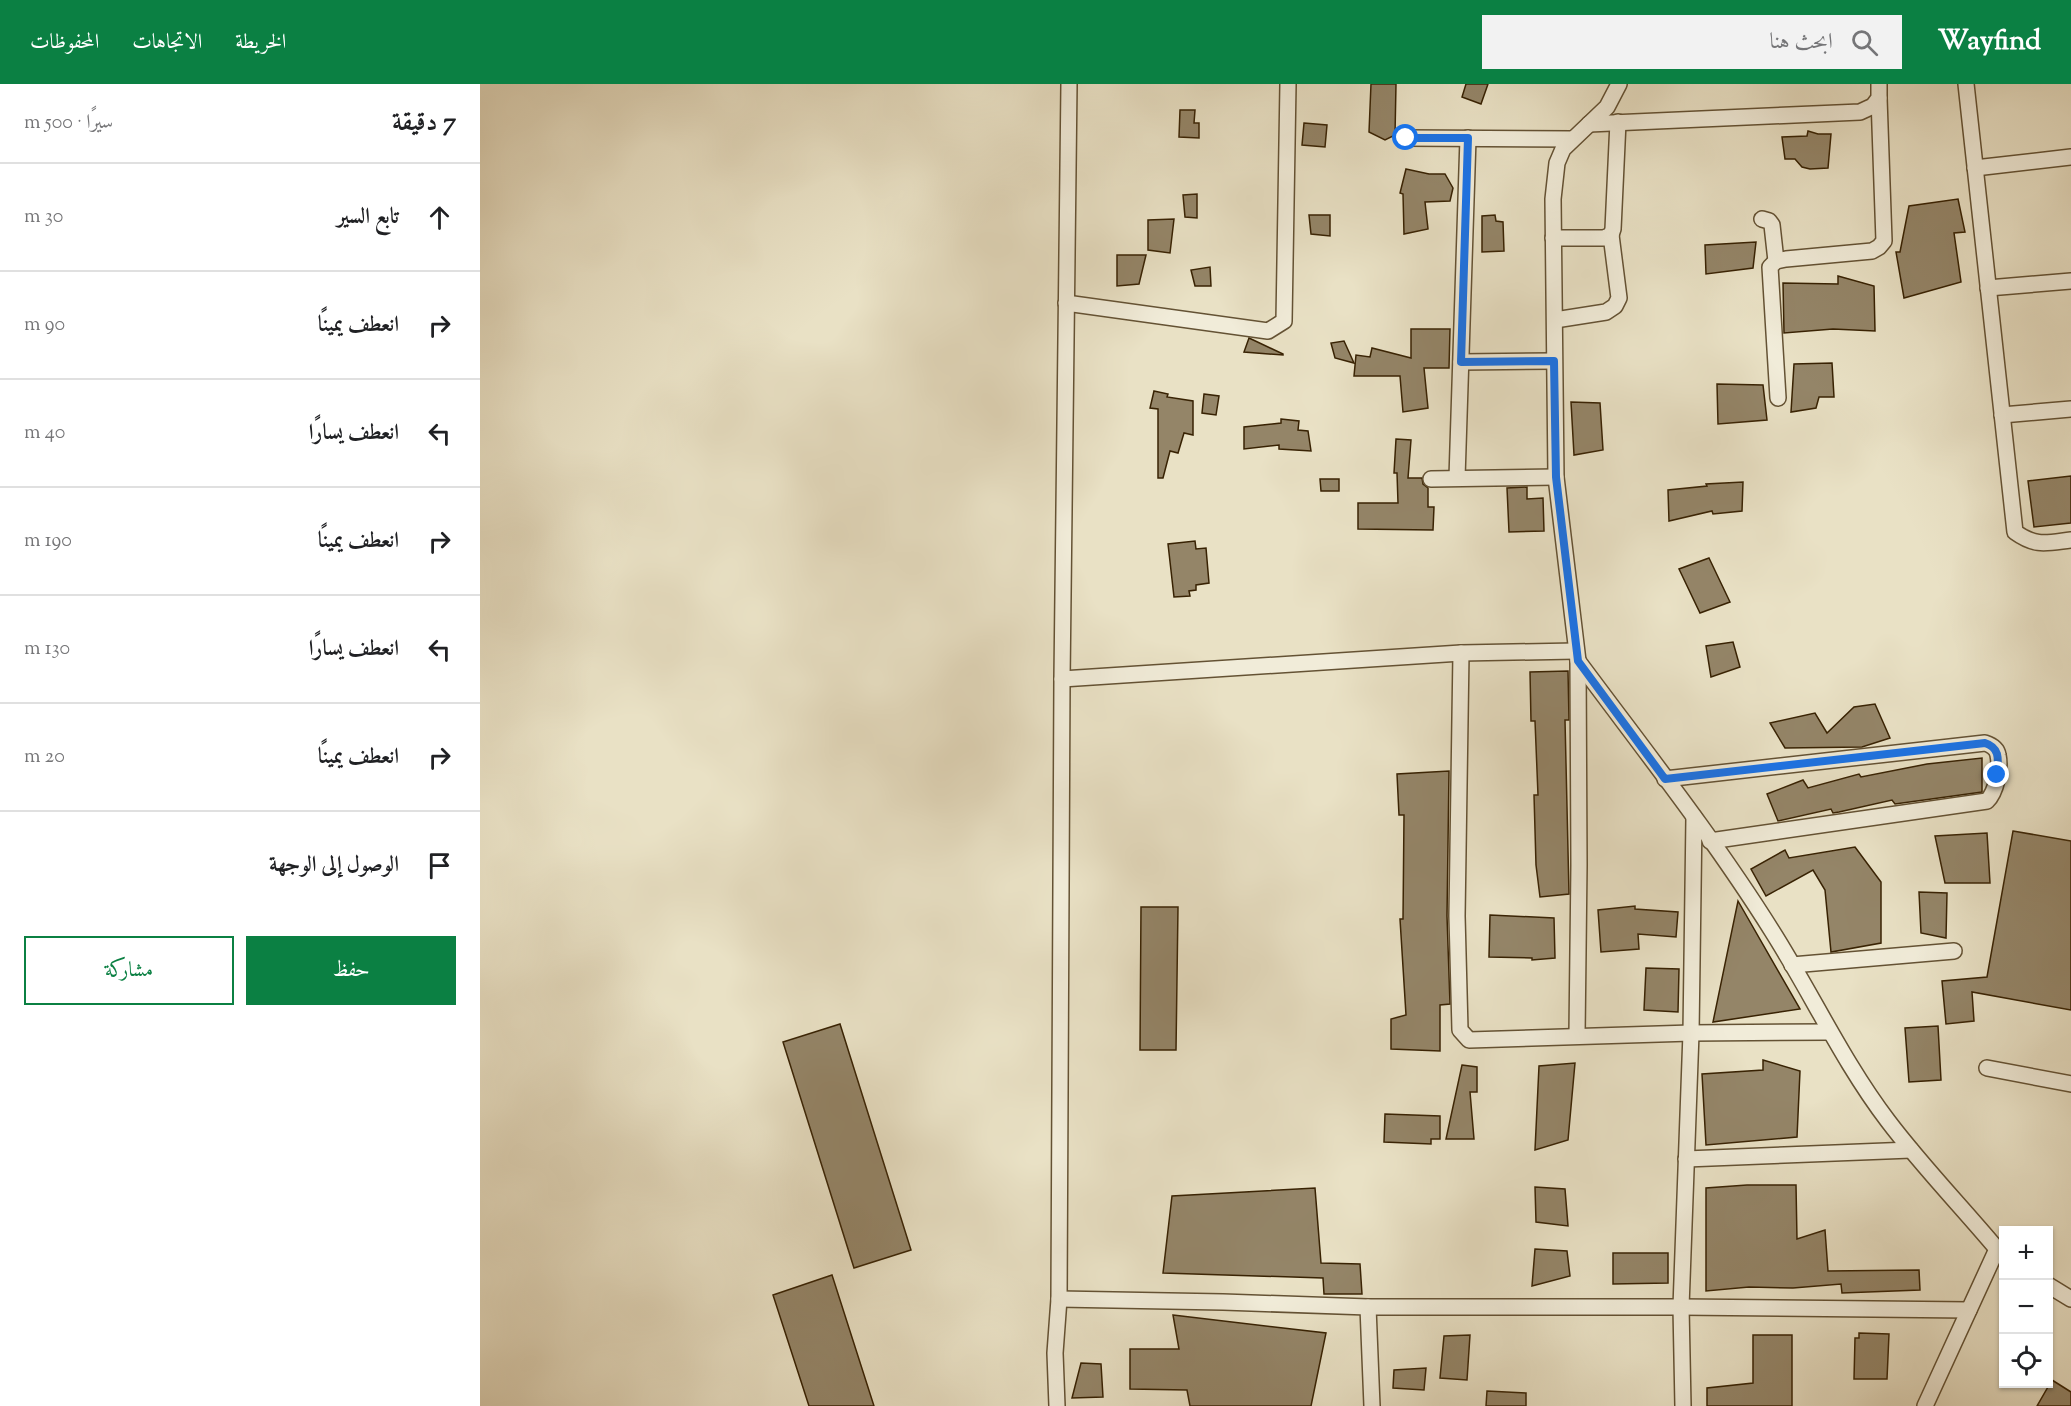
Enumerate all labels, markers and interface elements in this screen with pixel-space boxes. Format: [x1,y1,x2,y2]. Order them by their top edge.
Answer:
search box [1482,15,1902,69]
text: Wayfind [1938,22,2041,62]
icon: search [1848,26,1881,59]
text: ابحث هنا [1769,27,1833,59]
text: المحفوظات [30,28,99,58]
text: الاتجاهات [132,28,202,58]
text: الخريطة [235,28,286,58]
text: 7 دقيقة [392,105,456,142]
text: سيرًا · 500 m [24,109,113,138]
route start [1392,124,1418,150]
icon: ahead [423,201,456,234]
text: تابع السير [337,202,399,234]
text: 30 m [24,203,63,232]
icon: right [423,309,456,342]
text: انعطف يمينًا [318,310,399,342]
text: 90 m [24,311,65,340]
icon: left [423,417,456,450]
text: انعطف يسارًا [309,418,399,450]
text: 40 m [24,419,65,448]
icon: right [423,525,456,558]
text: انعطف يمينًا [318,526,399,558]
text: 190 m [24,527,72,556]
icon: left [423,633,456,666]
text: انعطف يسارًا [309,634,399,666]
text: 130 m [24,635,70,664]
icon: right [423,741,456,774]
text: انعطف يمينًا [318,742,399,774]
text: 20 m [24,743,65,772]
route end [1983,761,2009,787]
icon: arrive [423,849,456,882]
text: الوصول إلى الوجهة [269,850,399,882]
button: مشاركة [24,936,234,1005]
button: حفظ [246,936,456,1005]
map controls [1999,1226,2053,1388]
button: + [1999,1226,2053,1280]
button: − [1999,1280,2053,1334]
button: locate [1999,1334,2053,1388]

